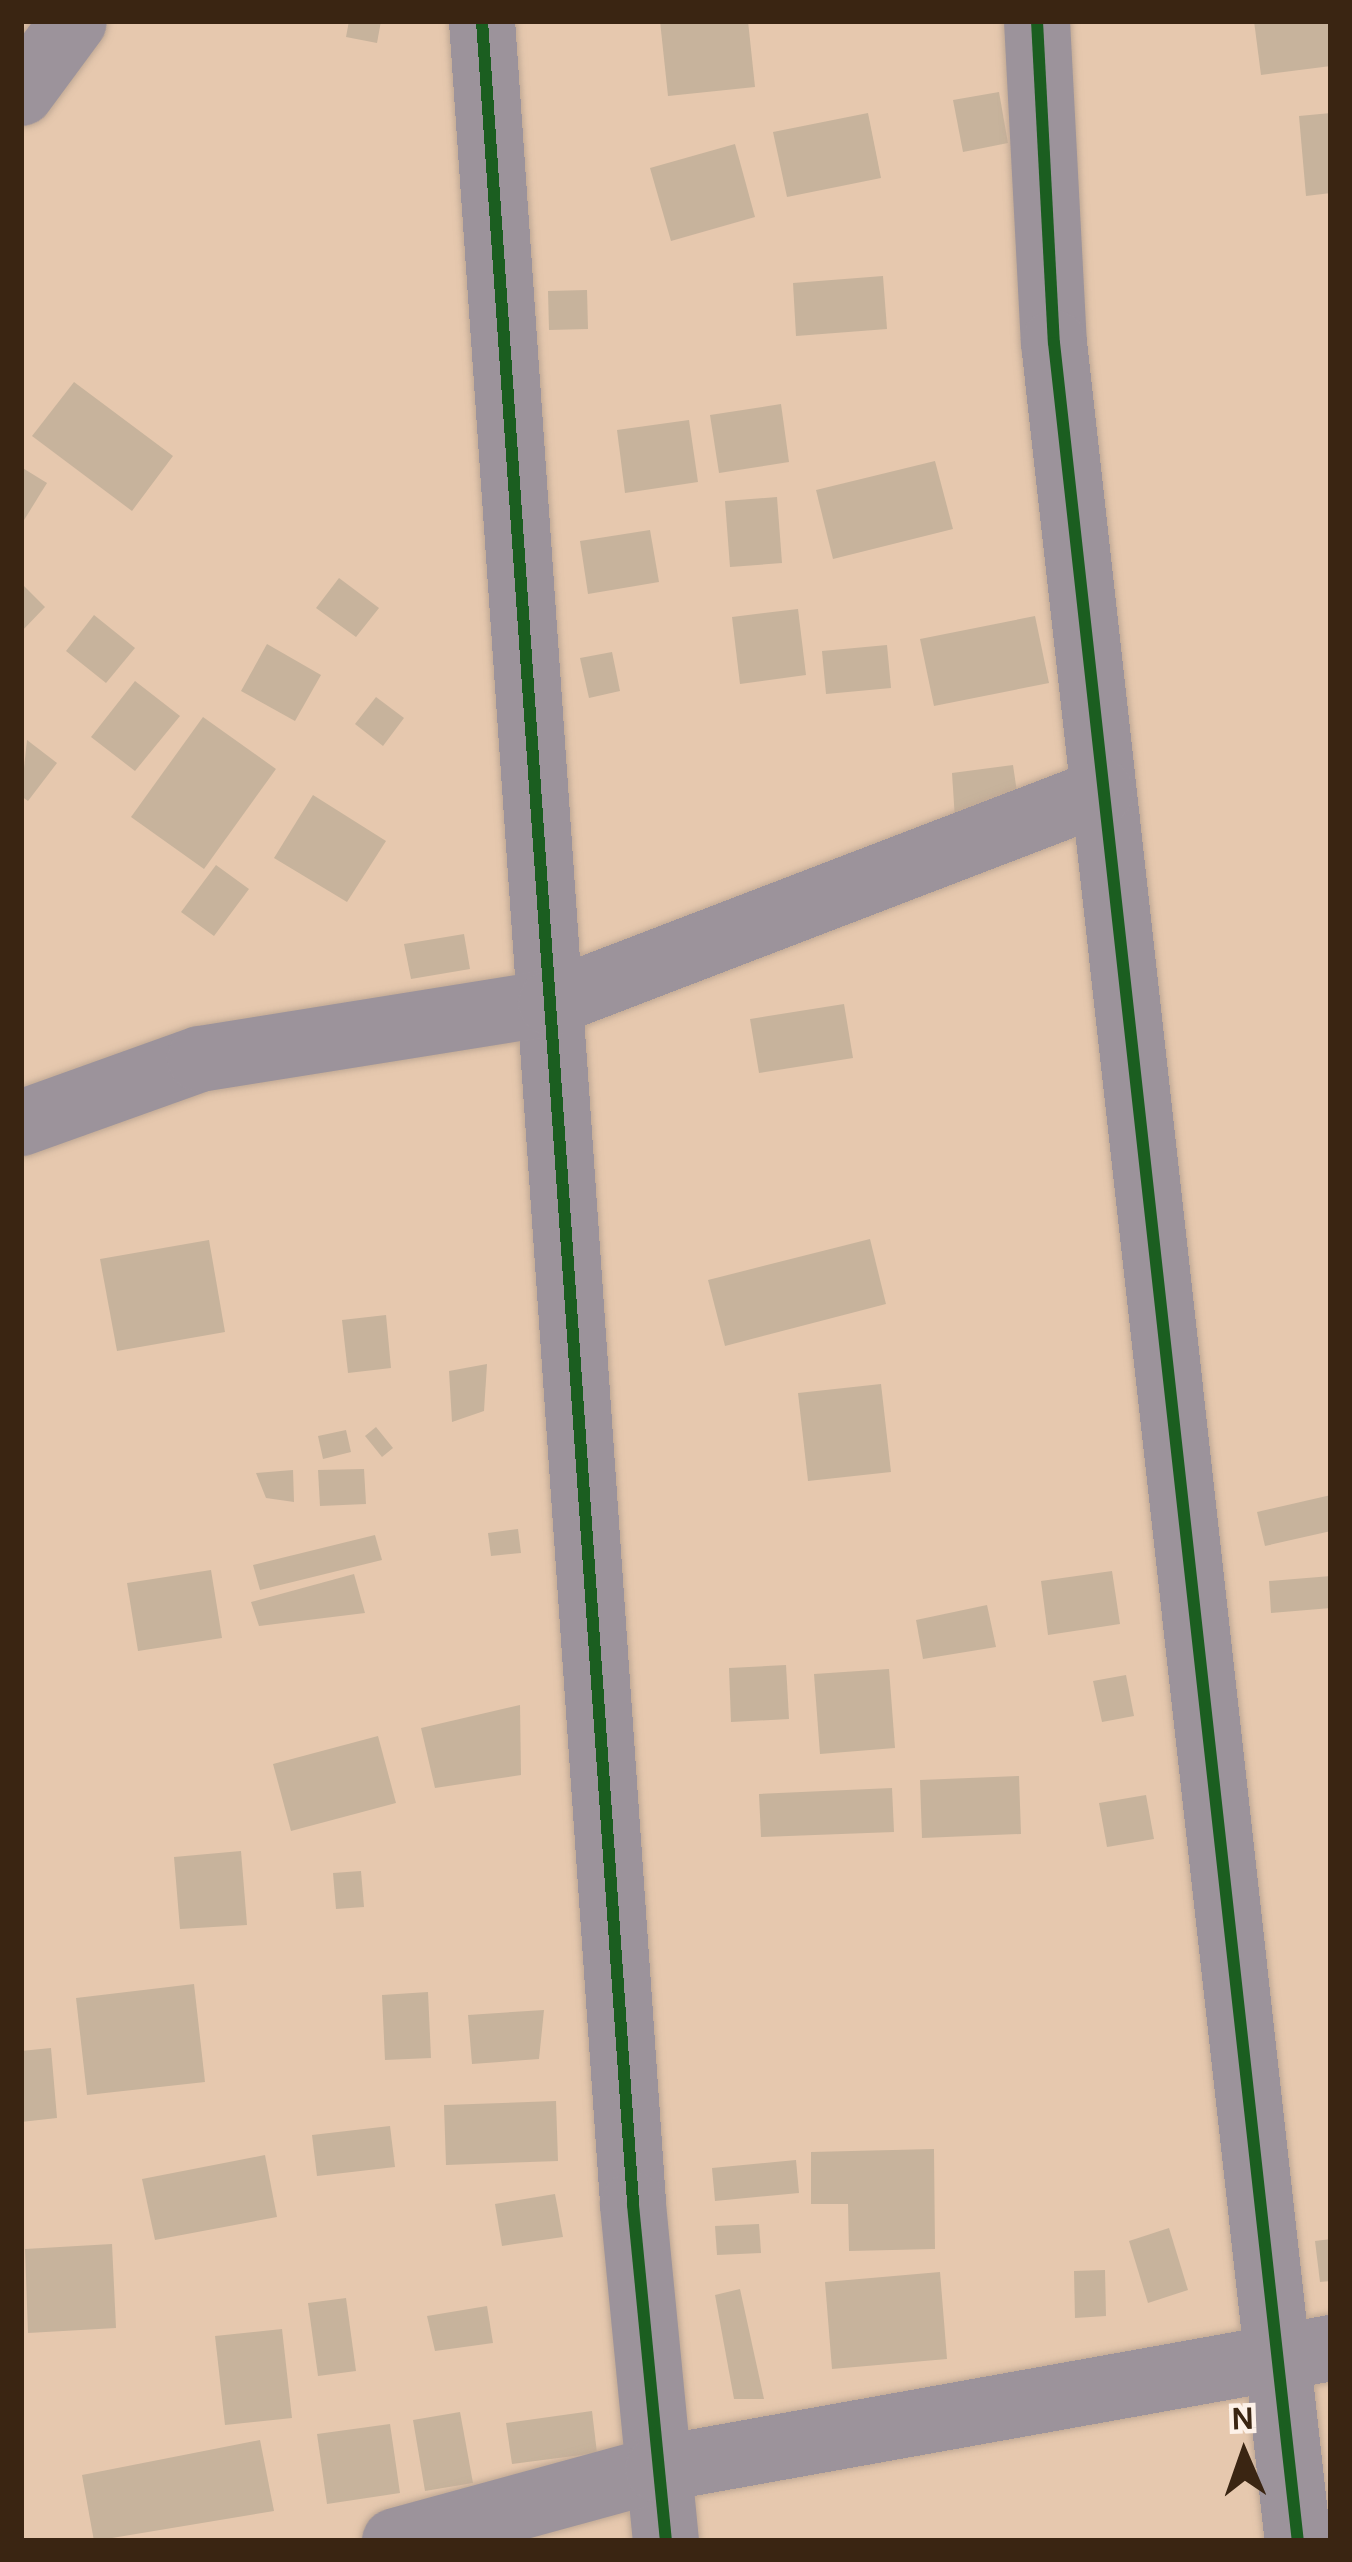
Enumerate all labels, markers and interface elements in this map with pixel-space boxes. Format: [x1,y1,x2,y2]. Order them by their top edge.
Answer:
north arrow [1184,2394,1304,2514]
text: N [1230,2399,1255,2437]

